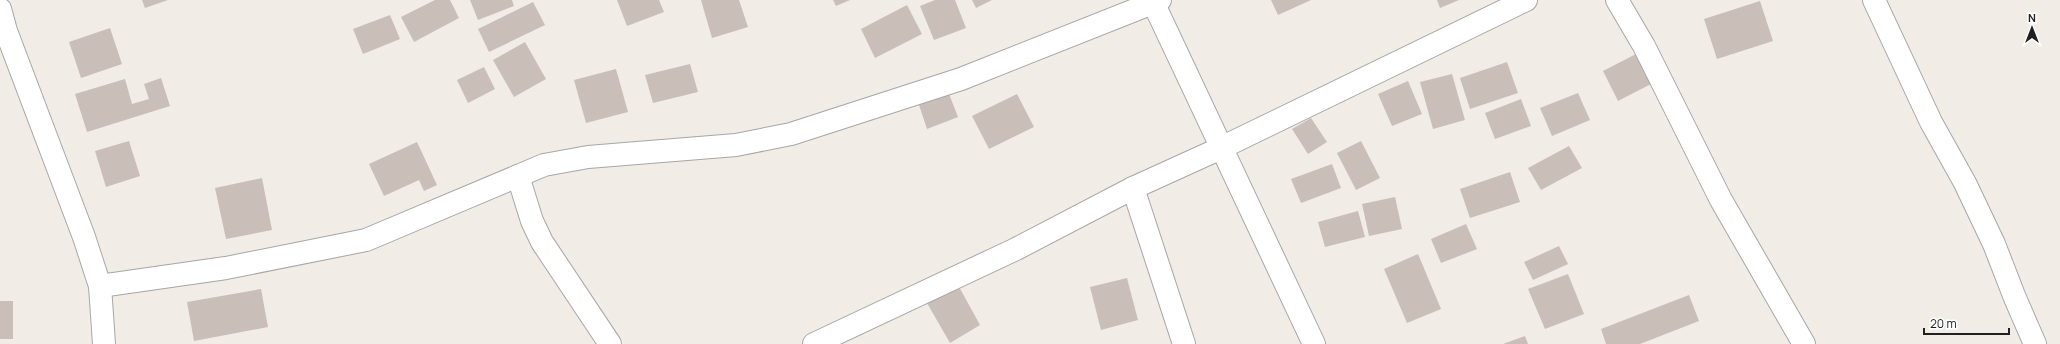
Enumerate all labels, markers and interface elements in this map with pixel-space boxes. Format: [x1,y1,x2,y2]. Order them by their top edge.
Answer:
north arrow [2012,8,2052,48]
text: N [2028,10,2036,25]
scale bar [1924,310,2009,336]
text: 20 m [1930,315,1957,332]

